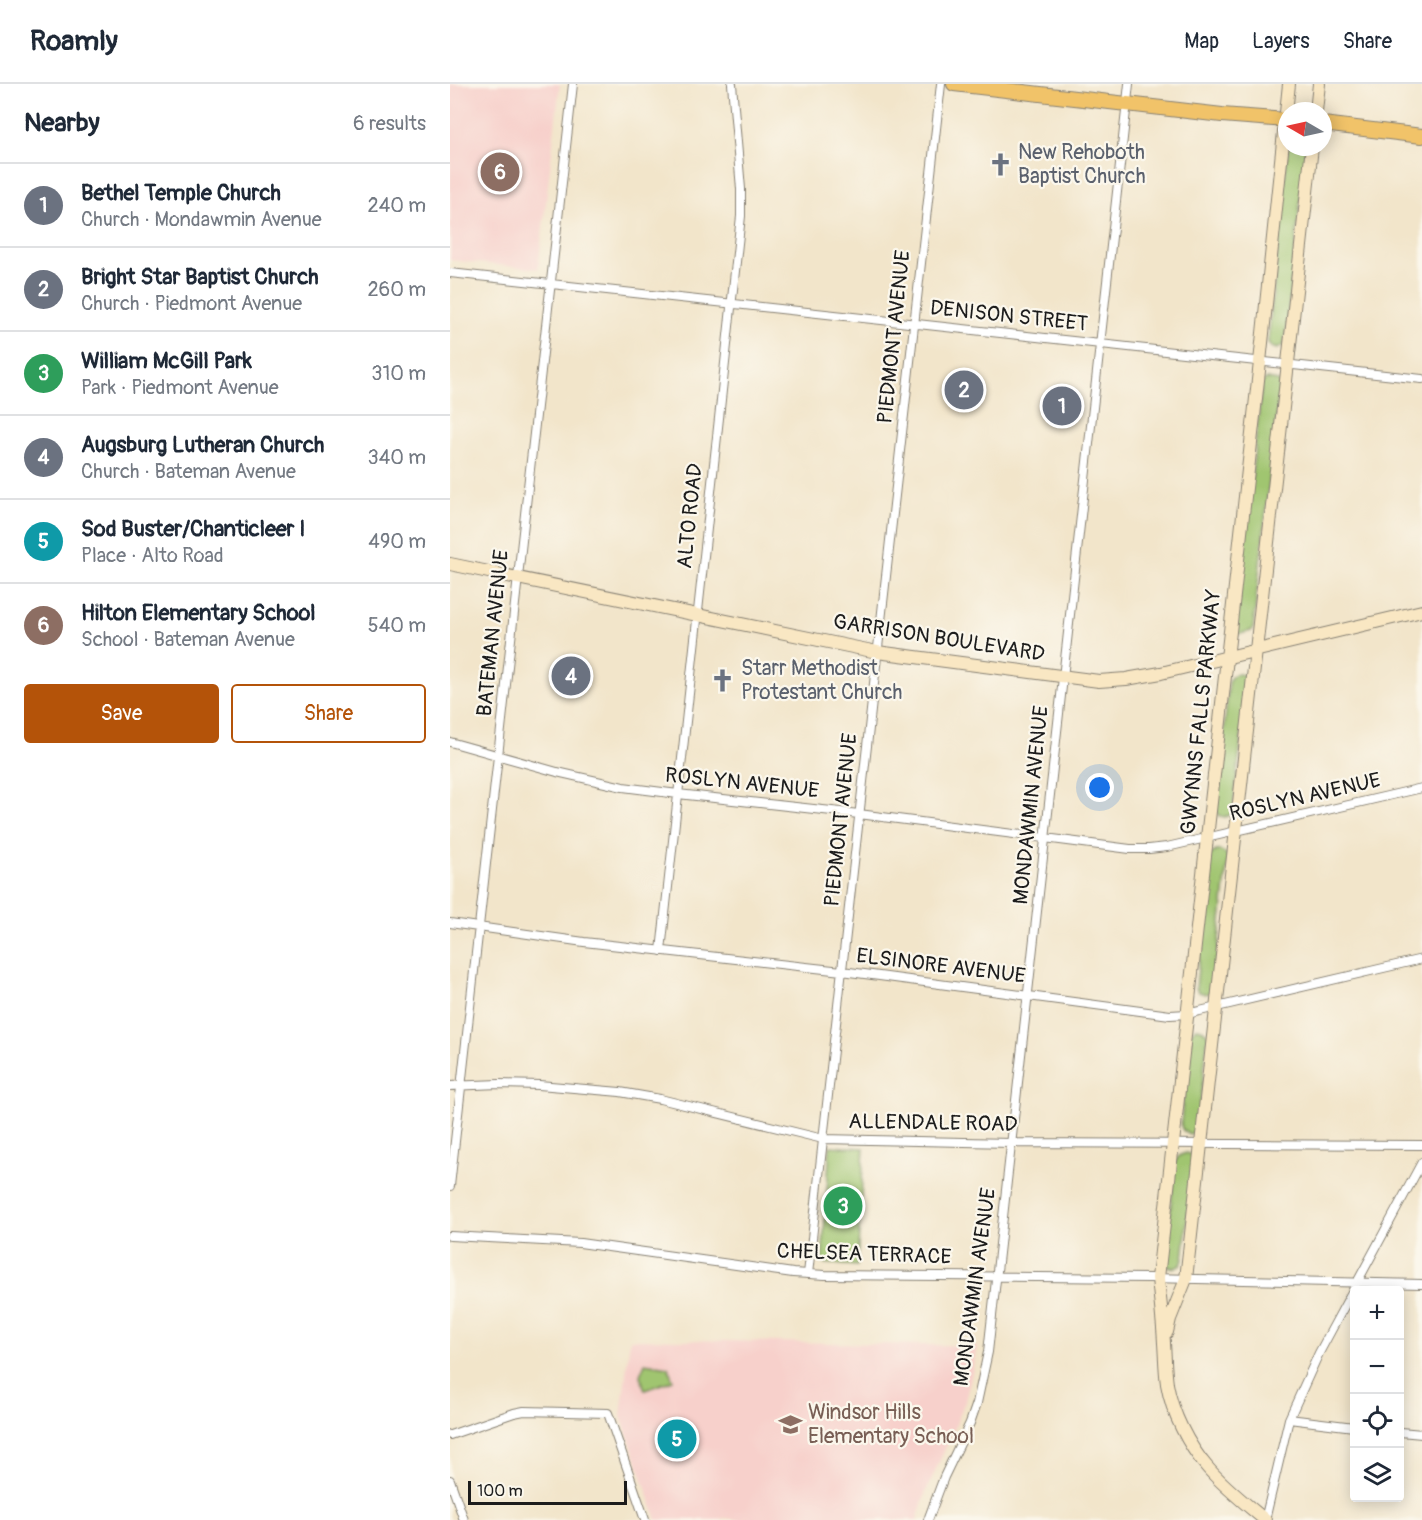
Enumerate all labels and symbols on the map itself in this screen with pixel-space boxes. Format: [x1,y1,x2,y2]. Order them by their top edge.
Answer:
north arrow [1278,102,1332,156]
place label: New Rehoboth Baptist Church [1018,139,1146,190]
pin: 6 [481,150,520,194]
church icon: New Rehoboth Baptist Church [987,151,1013,177]
street label: PIEDMONT AVENUE [871,249,917,425]
street label: DENISON STREET [929,294,1090,338]
pin: 2 [944,368,984,412]
pin: 1 [1042,384,1082,428]
street label: ALTO ROAD [671,462,709,570]
street label: BATEMAN AVENUE [471,548,515,718]
street label: GWYNNS FALLS PARKWAY [1175,588,1227,836]
street label: GARRISON BOULEVARD [831,608,1047,668]
pin: 4 [552,654,590,698]
place label: Starr Methodist Protestant Church [741,655,902,706]
church icon: Starr Methodist Protestant Church [710,667,736,693]
street label: MONDAWMIN AVENUE [1007,704,1055,906]
street label: PIEDMONT AVENUE [818,732,864,908]
street label: ROSLYN AVENUE [664,762,820,805]
street label: ROSLYN AVENUE [1227,766,1383,828]
your location [1085,773,1114,802]
street label: ELSINORE AVENUE [855,942,1027,990]
street label: ALLENDALE ROAD [848,1108,1018,1138]
pin: 3 [824,1184,862,1228]
street label: MONDAWMIN AVENUE [948,1186,1002,1388]
street label: CHELSEA TERRACE [776,1237,952,1271]
place label: Windsor Hills Elementary School [808,1399,974,1450]
school or university icon: Windsor Hills Elementary School [777,1411,803,1437]
pin: 5 [658,1416,696,1462]
scale bar [468,1478,627,1506]

